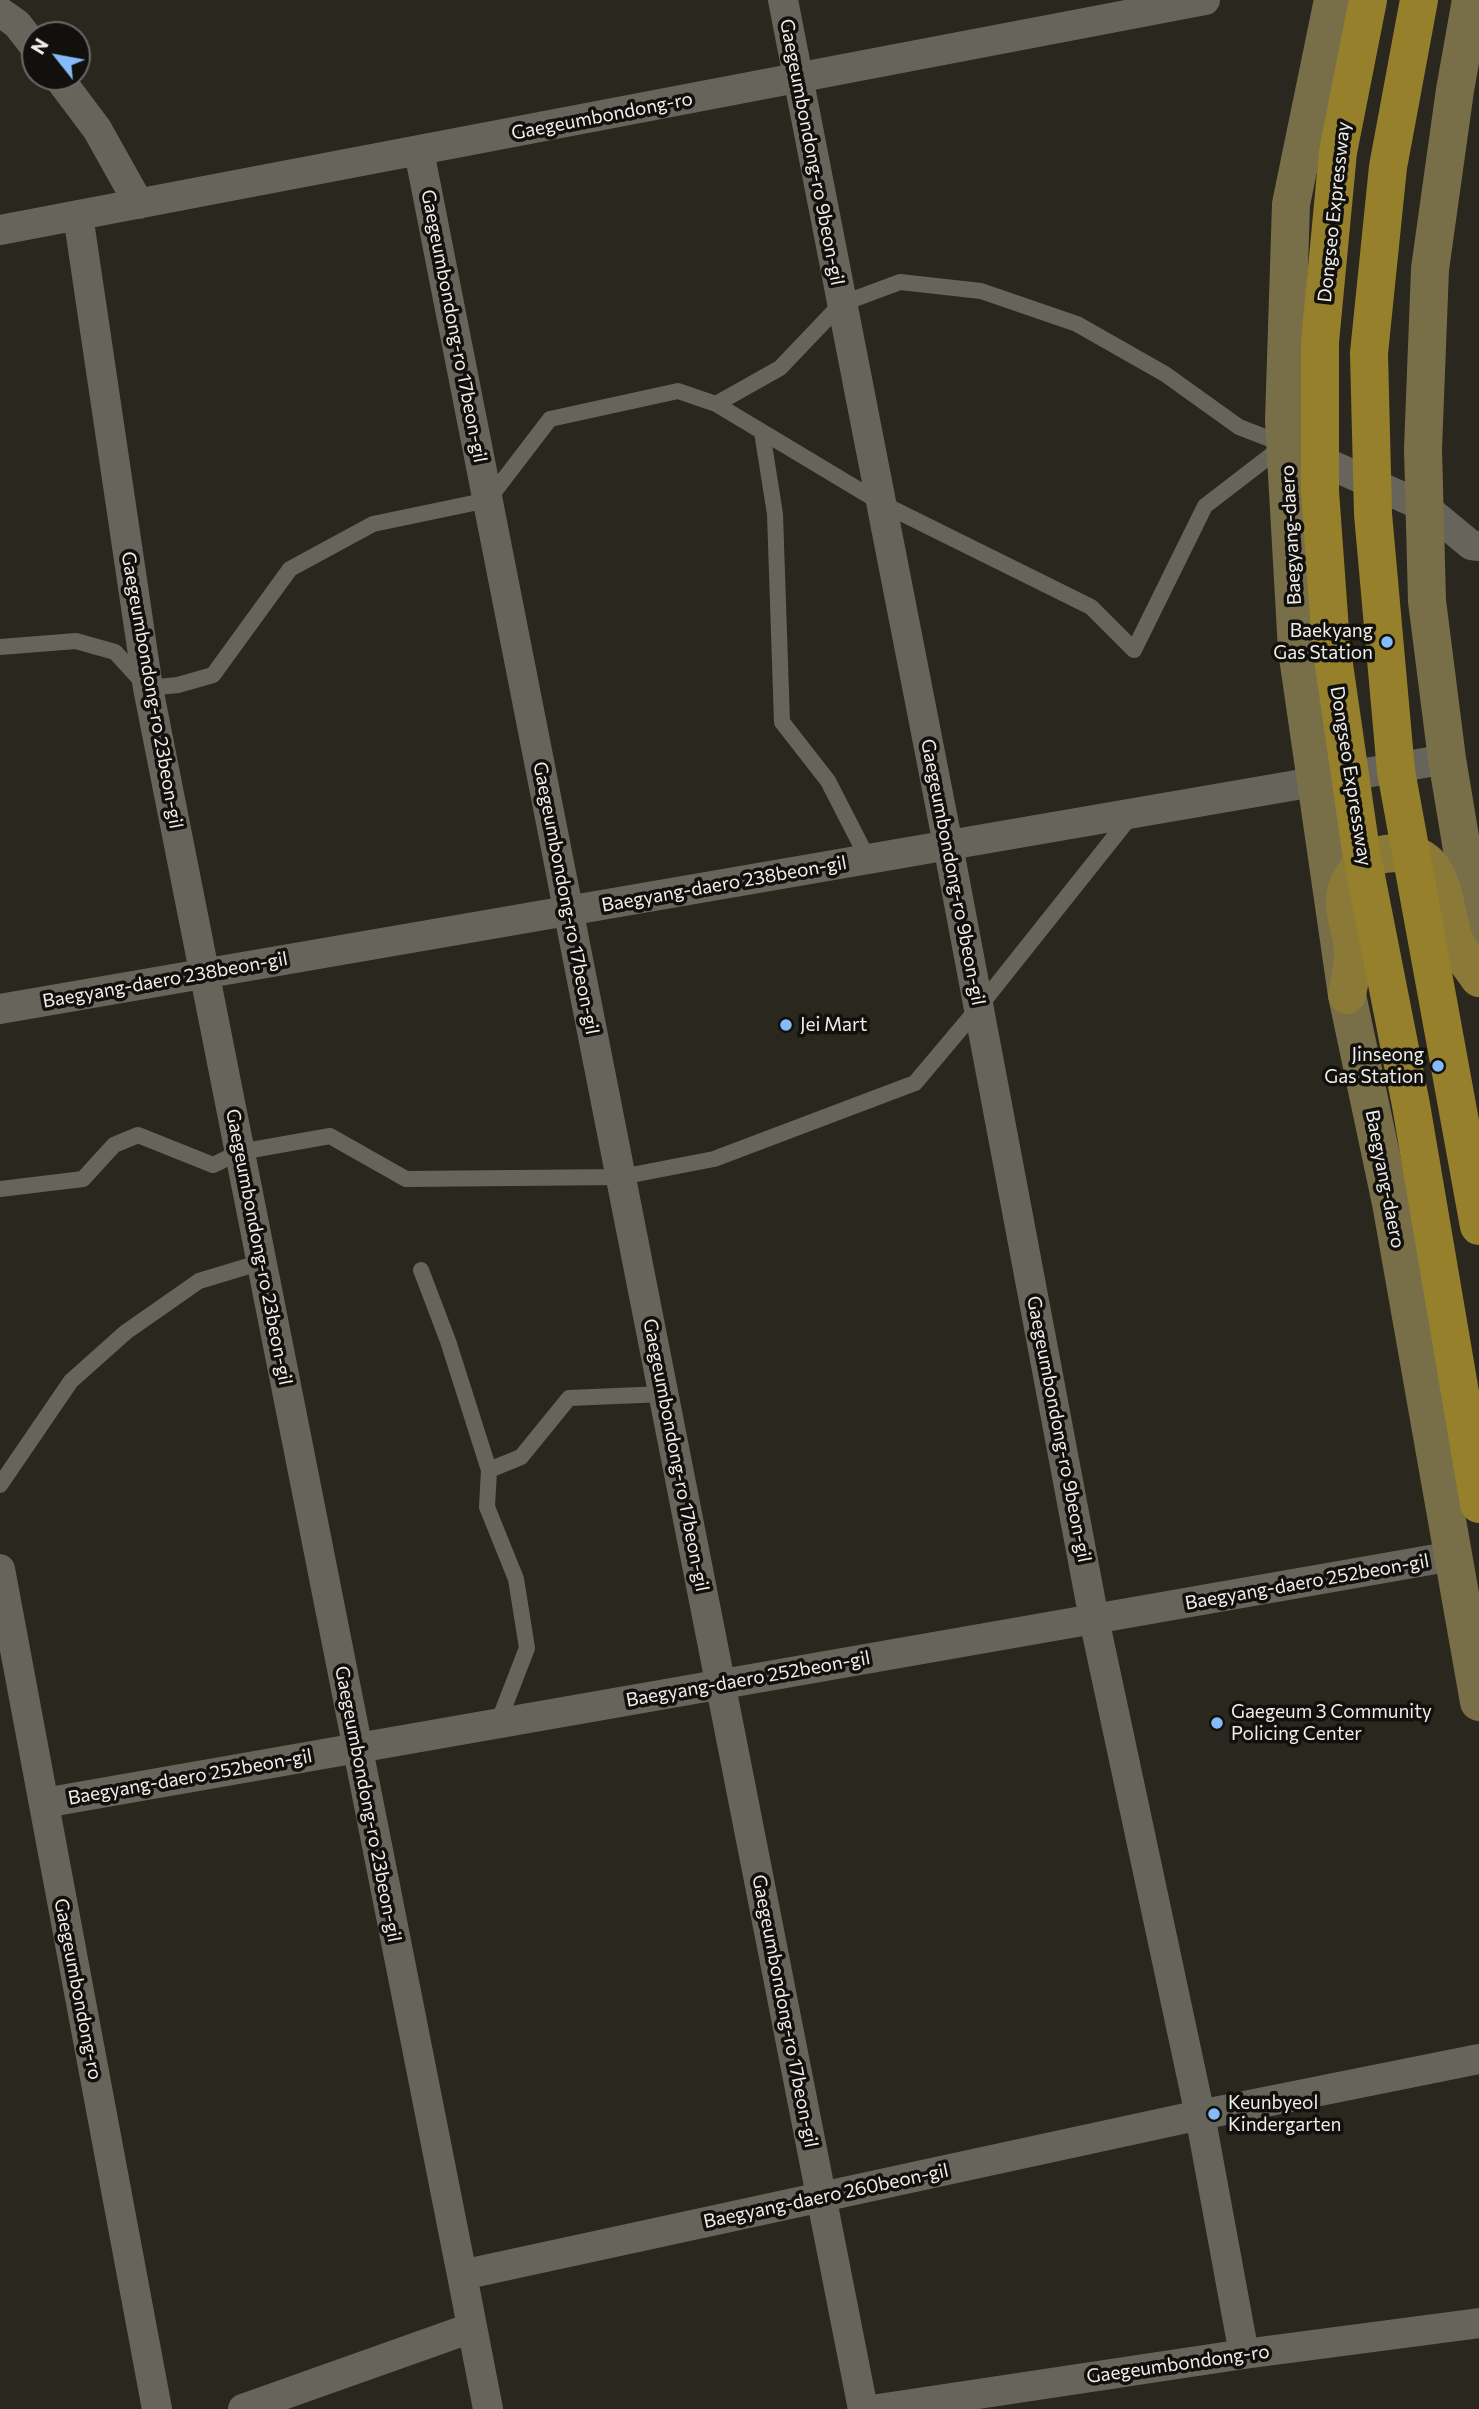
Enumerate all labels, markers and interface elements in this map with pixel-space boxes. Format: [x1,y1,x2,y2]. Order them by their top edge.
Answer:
street label: Gaegeumbondong-ro 9beon-gil [775,17,849,287]
north arrow [21,21,91,91]
text: N [26,34,53,58]
street label: Gaegeumbondong-ro [509,87,695,145]
street label: Dongseo Expressway [1313,120,1355,304]
street label: Gaegeumbondong-ro 17beon-gil [416,188,492,464]
street label: Baegyang-daero [1276,464,1306,606]
street label: Gaegeumbondong-ro 23beon-gil [116,550,188,830]
place label: Baekyang Gas Station [1273,620,1373,664]
marker: Baekyang Gas Station [1379,634,1395,650]
street label: Dongseo Expressway [1326,684,1376,868]
street label: Gaegeumbondong-ro 9beon-gil [916,737,990,1007]
street label: Gaegeumbondong-ro 17beon-gil [528,760,604,1036]
street label: Baegyang-daero 238beon-gil [600,851,848,917]
street label: Baegyang-daero 238beon-gil [41,947,289,1013]
place label: Jei Mart [800,1014,867,1036]
marker: Jei Mart [778,1017,794,1033]
place label: Jinseong Gas Station [1324,1044,1424,1088]
marker: Jinseong Gas Station [1430,1058,1446,1074]
street label: Gaegeumbondong-ro 23beon-gil [221,1107,297,1387]
street label: Baegyang-daero [1360,1108,1410,1250]
street label: Gaegeumbondong-ro 9beon-gil [1022,1294,1096,1564]
street label: Gaegeumbondong-ro 17beon-gil [638,1317,714,1593]
street label: Baegyang-daero 252beon-gil [1183,1549,1431,1615]
street label: Baegyang-daero 252beon-gil [624,1646,872,1712]
street label: Gaegeumbondong-ro 23beon-gil [330,1664,406,1944]
place label: Gaegeum 3 Community Policing Center [1231,1701,1432,1745]
marker: Gaegeum 3 Community Policing Center [1209,1715,1225,1731]
street label: Baegyang-daero 252beon-gil [66,1744,314,1810]
street label: Gaegeumbondong-ro 17beon-gil [747,1873,823,2149]
street label: Gaegeumbondong-ro [49,1896,107,2082]
place label: Keunbyeol Kindergarten [1228,2092,1341,2136]
marker: Keunbyeol Kindergarten [1206,2106,1222,2122]
street label: Baegyang-daero 260beon-gil [701,2159,951,2233]
street label: Gaegeumbondong-ro [1085,2340,1271,2388]

